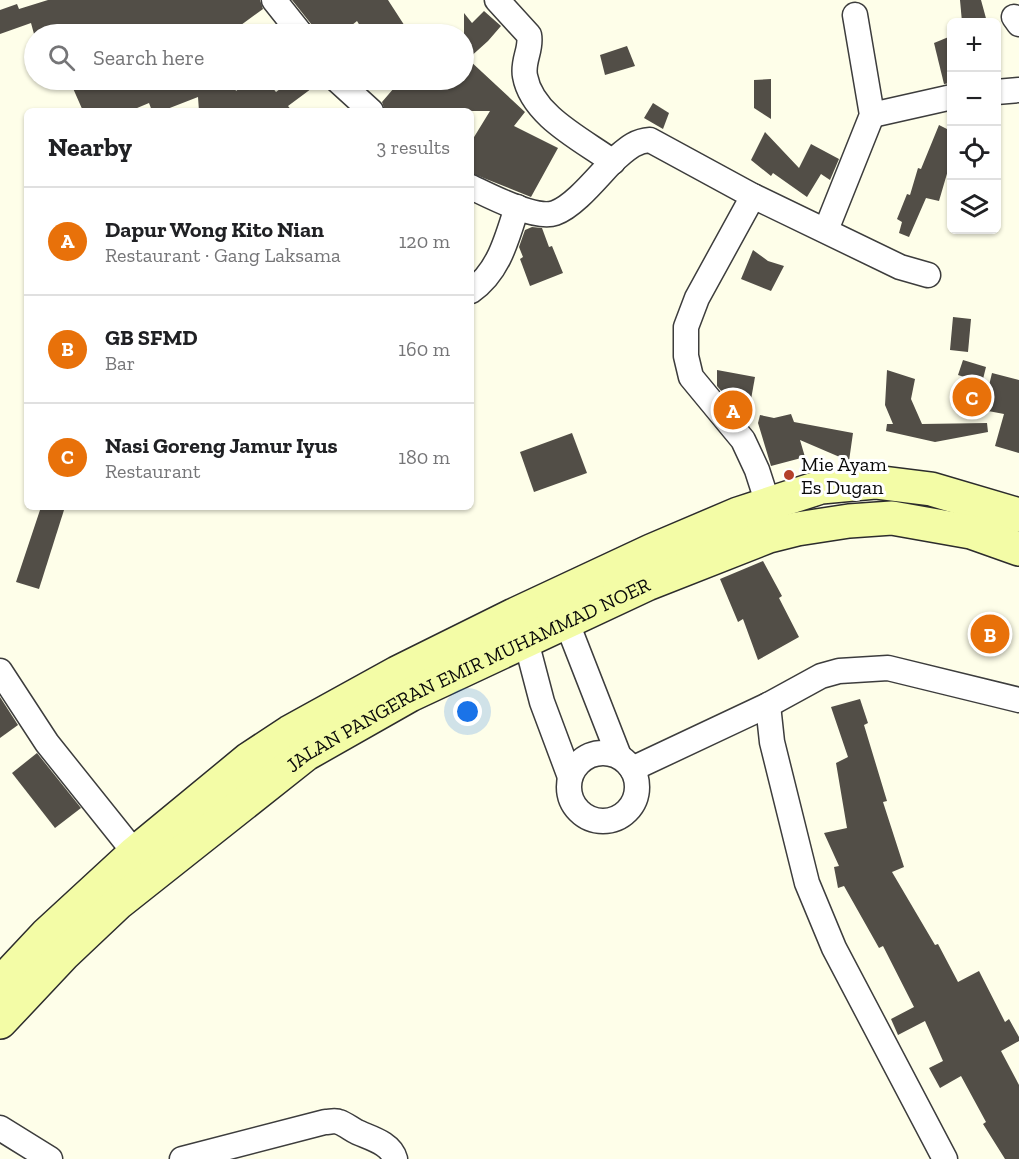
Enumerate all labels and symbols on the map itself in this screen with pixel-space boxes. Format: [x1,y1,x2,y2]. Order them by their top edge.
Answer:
pin: C [952,374,992,420]
pin: A [714,388,752,432]
place label: Mie Ayam Es Dugan [801,452,888,499]
marker: Mie Ayam Es Dugan [782,468,796,482]
street label: JALAN PANGERAN EMIR MUHAMMAD NOER [281,572,654,777]
pin: B [970,612,1010,656]
your location [453,697,482,726]

